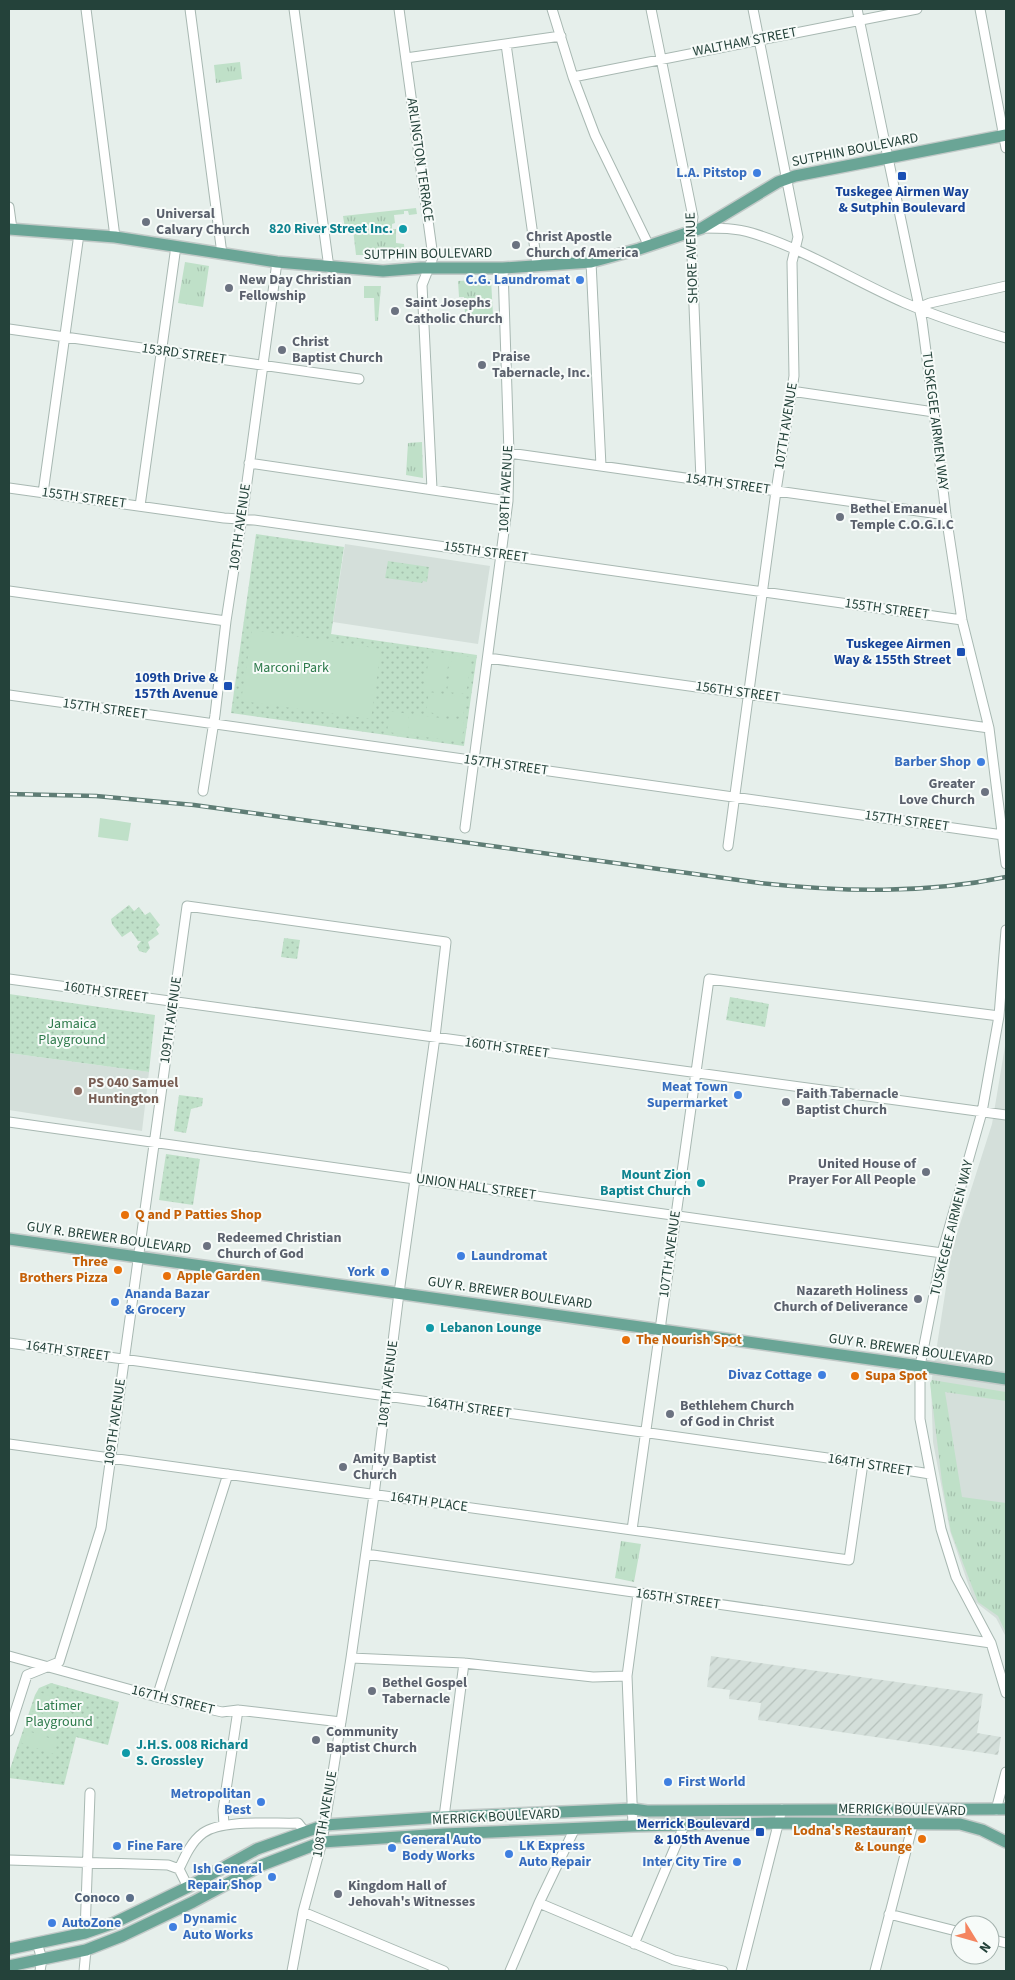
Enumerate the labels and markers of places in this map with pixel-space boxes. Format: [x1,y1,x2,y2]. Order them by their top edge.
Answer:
place label: L.A. Pitstop [676,163,747,183]
marker: L.A. Pitstop [751,167,763,179]
marker: Tuskegee Airmen Way & Sutphin Boulevard [896,170,908,182]
place label: Tuskegee Airmen Way & Sutphin Boulevard [835,182,970,218]
place label: Universal Calvary Church [156,204,250,240]
marker: Universal Calvary Church [140,216,152,228]
place label: 820 River Street Inc. [269,219,393,239]
marker: 820 River Street Inc. [397,223,409,235]
place label: Christ Apostle Church of America [526,227,639,263]
marker: Christ Apostle Church of America [510,239,522,251]
place label: New Day Christian Fellowship [239,270,352,306]
place label: C.G. Laundromat [465,270,571,290]
marker: C.G. Laundromat [574,274,586,286]
marker: New Day Christian Fellowship [223,282,235,294]
place label: Saint Josephs Catholic Church [405,293,503,329]
marker: Saint Josephs Catholic Church [389,305,401,317]
place label: Christ Baptist Church [292,332,383,368]
marker: Christ Baptist Church [276,344,288,356]
place label: Praise Tabernacle, Inc. [492,347,590,383]
marker: Praise Tabernacle, Inc. [476,359,488,371]
place label: Bethel Emanuel Temple C.O.G.I.C [850,499,954,535]
marker: Bethel Emanuel Temple C.O.G.I.C [834,511,846,523]
place label: Tuskegee Airmen Way & 155th Street [834,634,952,670]
marker: Tuskegee Airmen Way & 155th Street [955,646,967,658]
place label: 109th Drive & 157th Avenue [134,668,219,704]
marker: 109th Drive & 157th Avenue [222,680,234,692]
place label: Barber Shop [894,752,971,772]
marker: Barber Shop [975,756,987,768]
place label: Greater Love Church [899,774,975,810]
marker: Greater Love Church [979,786,991,798]
place label: PS 040 Samuel Huntington [88,1073,178,1109]
place label: Meat Town Supermarket [647,1077,729,1113]
place label: Faith Tabernacle Baptist Church [796,1084,899,1120]
marker: PS 040 Samuel Huntington [72,1085,84,1097]
marker: Meat Town Supermarket [732,1089,744,1101]
marker: Faith Tabernacle Baptist Church [780,1096,792,1108]
place label: United House of Prayer For All People [788,1154,917,1190]
place label: Mount Zion Baptist Church [600,1165,691,1201]
marker: United House of Prayer For All People [920,1166,932,1178]
marker: Mount Zion Baptist Church [695,1177,707,1189]
place label: Q and P Patties Shop [135,1205,262,1225]
marker: Q and P Patties Shop [119,1209,131,1221]
place label: Redeemed Christian Church of God [217,1228,341,1264]
marker: Redeemed Christian Church of God [201,1240,213,1252]
place label: Laundromat [471,1246,548,1266]
marker: Laundromat [455,1250,467,1262]
place label: Three Brothers Pizza [19,1252,108,1288]
place label: York [346,1262,375,1282]
marker: Three Brothers Pizza [112,1264,124,1276]
place label: Apple Garden [176,1266,260,1286]
marker: York [379,1266,391,1278]
marker: Apple Garden [161,1270,173,1282]
place label: Nazareth Holiness Church of Deliverance [773,1281,908,1317]
place label: Ananda Bazar & Grocery [124,1284,210,1320]
marker: Nazareth Holiness Church of Deliverance [912,1293,924,1305]
marker: Ananda Bazar & Grocery [109,1296,121,1308]
place label: Lebanon Lounge [440,1318,541,1338]
marker: Lebanon Lounge [424,1322,436,1334]
place label: The Nourish Spot [636,1330,742,1350]
marker: The Nourish Spot [620,1334,632,1346]
place label: Divaz Cottage [728,1365,812,1385]
place label: Supa Spot [865,1366,928,1386]
marker: Divaz Cottage [816,1369,828,1381]
marker: Supa Spot [849,1370,861,1382]
place label: Bethlehem Church of God in Christ [680,1396,794,1432]
marker: Bethlehem Church of God in Christ [664,1408,676,1420]
place label: Amity Baptist Church [352,1449,437,1485]
marker: Amity Baptist Church [337,1461,349,1473]
place label: Bethel Gospel Tabernacle [382,1673,467,1709]
marker: Bethel Gospel Tabernacle [366,1685,378,1697]
place label: Community Baptist Church [326,1722,417,1758]
marker: Community Baptist Church [310,1734,322,1746]
place label: J.H.S. 008 Richard S. Grossley [136,1735,248,1771]
marker: J.H.S. 008 Richard S. Grossley [120,1747,132,1759]
place label: First World [678,1772,746,1792]
marker: First World [662,1776,674,1788]
place label: Metropolitan Best [171,1784,252,1820]
marker: Metropolitan Best [255,1796,267,1808]
place label: Merrick Boulevard & 105th Avenue [637,1814,750,1850]
place label: Lodna's Restaurant & Lounge [793,1821,913,1857]
marker: Merrick Boulevard & 105th Avenue [754,1826,766,1838]
place label: General Auto Body Works [402,1830,482,1866]
marker: Lodna's Restaurant & Lounge [916,1833,928,1845]
place label: Fine Fare [127,1836,183,1856]
place label: LK Express Auto Repair [518,1836,591,1872]
marker: Fine Fare [111,1840,123,1852]
marker: General Auto Body Works [386,1842,398,1854]
marker: LK Express Auto Repair [503,1848,515,1860]
place label: Inter City Tire [642,1852,727,1872]
marker: Inter City Tire [731,1856,743,1868]
place label: Ish General Repair Shop [187,1859,262,1895]
marker: Ish General Repair Shop [266,1871,278,1883]
place label: Kingdom Hall of Jehovah's Witnesses [348,1876,475,1912]
place label: Conoco [74,1888,120,1908]
marker: Kingdom Hall of Jehovah's Witnesses [332,1888,344,1900]
marker: Conoco [124,1892,136,1904]
place label: Dynamic Auto Works [182,1909,253,1945]
place label: AutoZone [61,1913,121,1933]
marker: AutoZone [46,1917,58,1929]
marker: Dynamic Auto Works [167,1921,179,1933]

